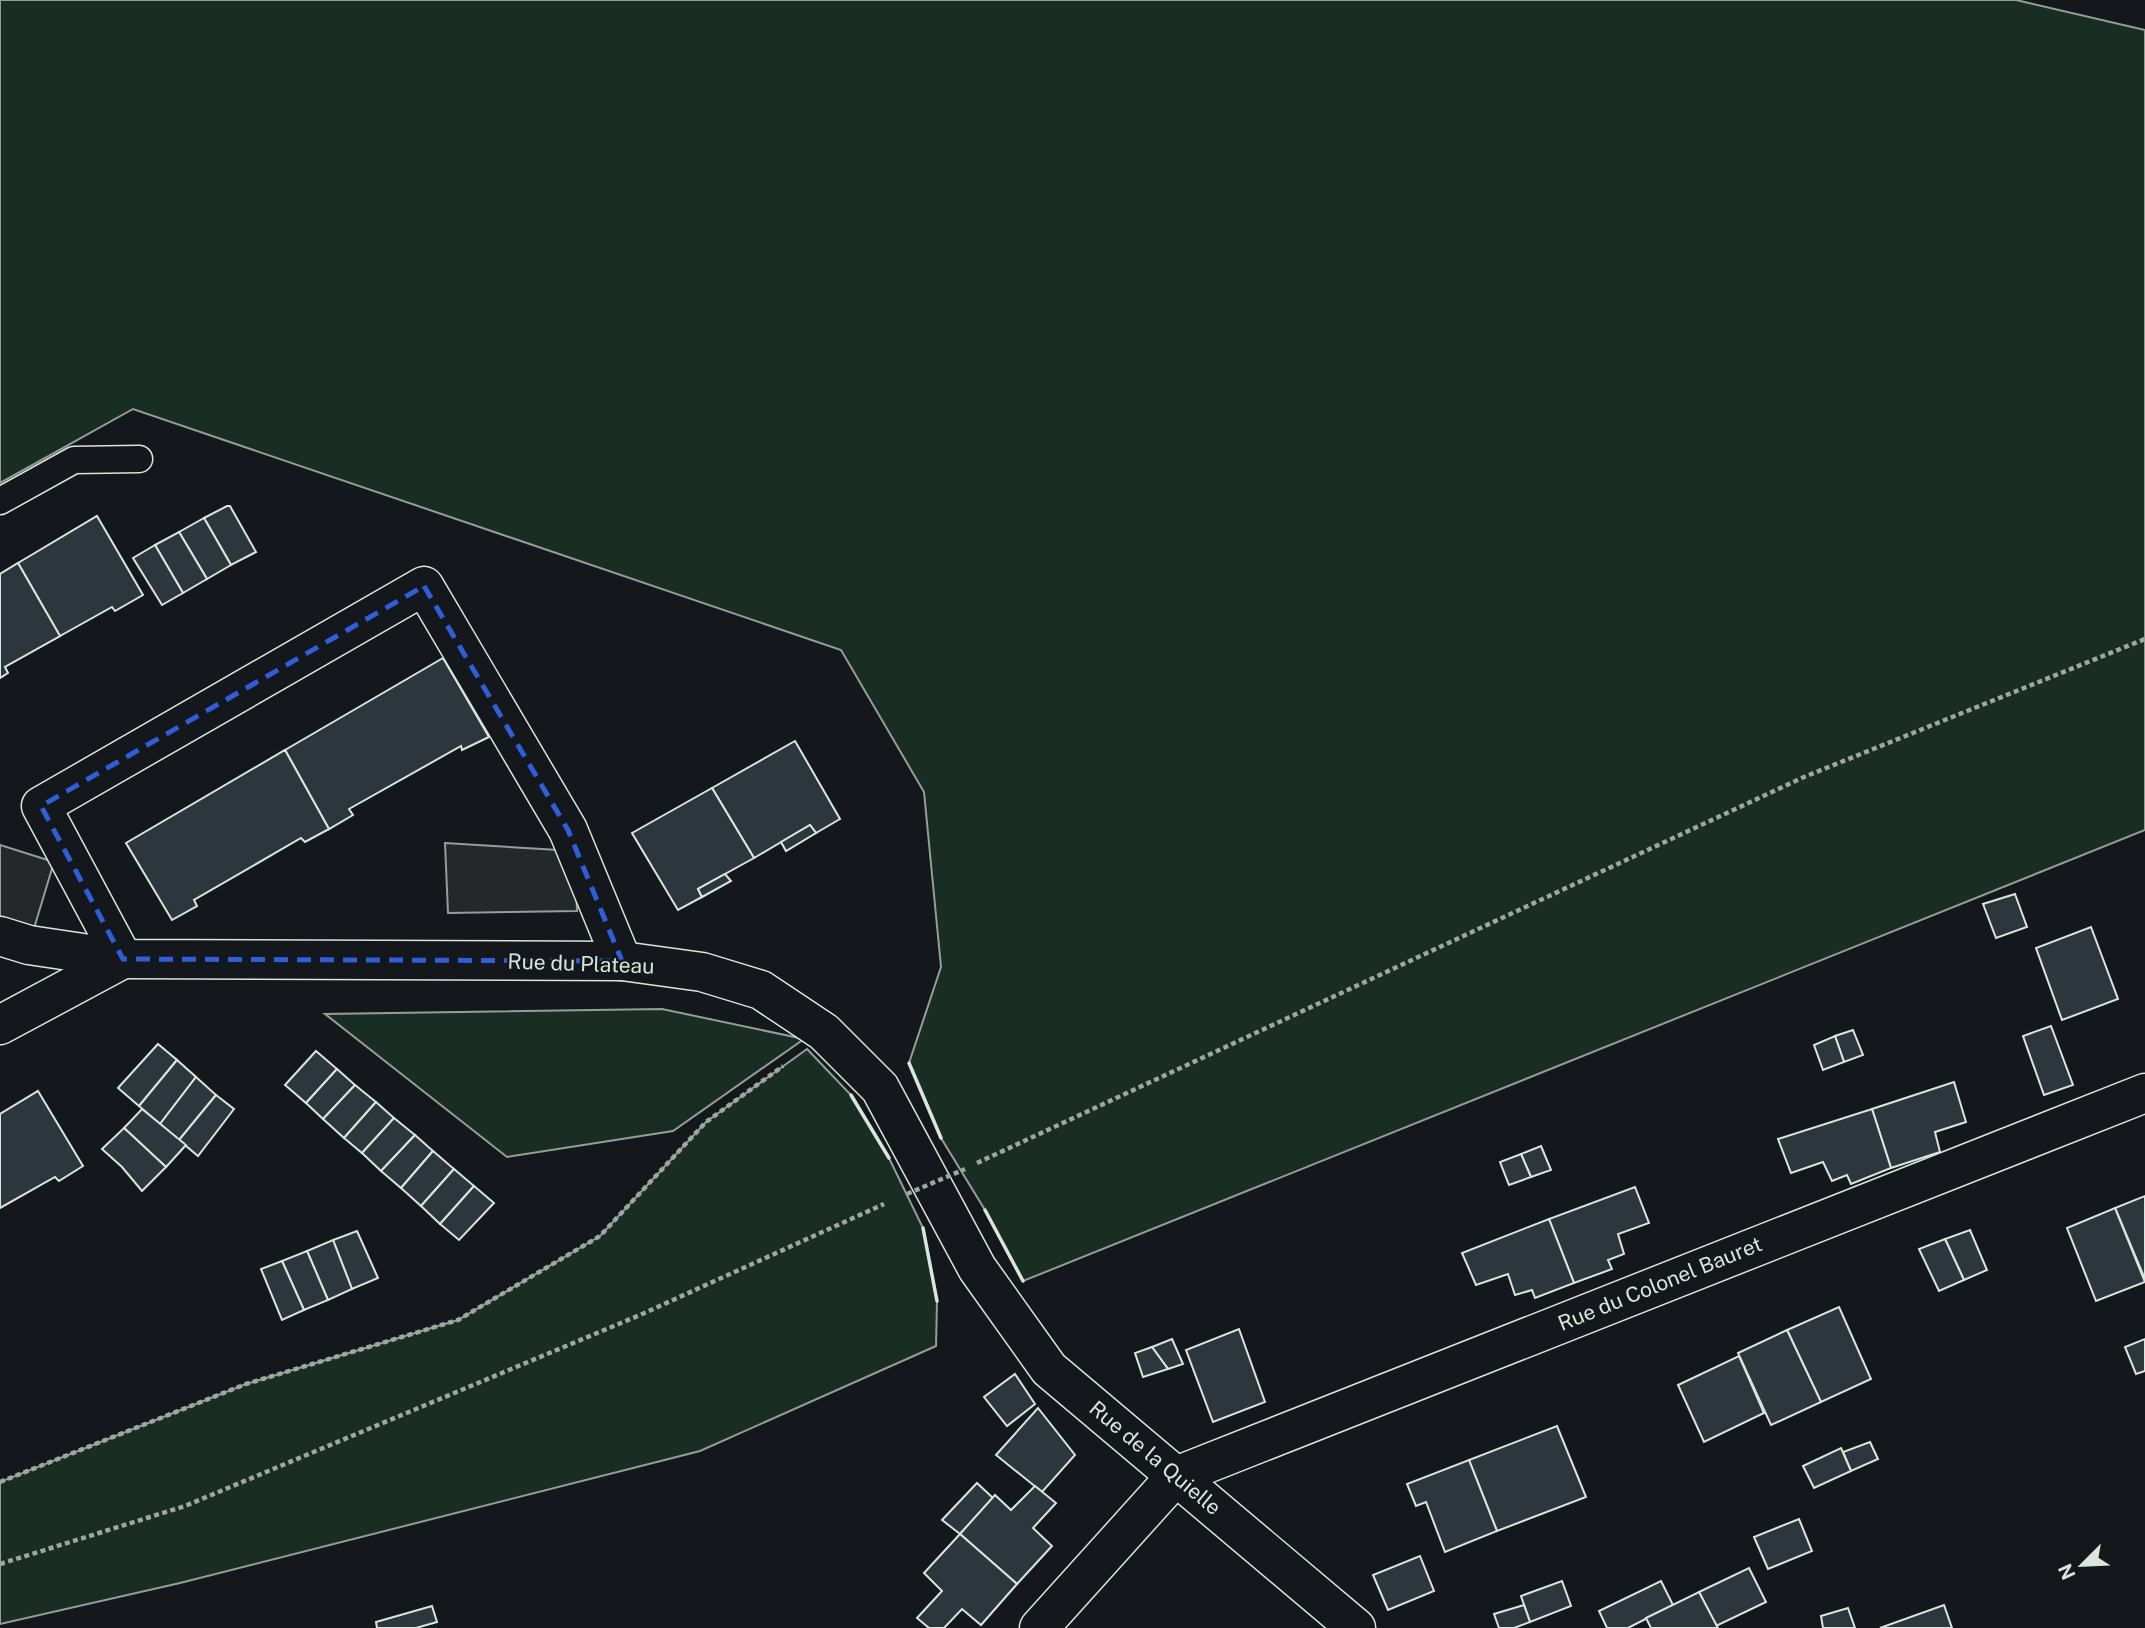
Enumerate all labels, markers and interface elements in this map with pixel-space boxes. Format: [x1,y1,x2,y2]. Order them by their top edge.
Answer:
street label: Rue du Plateau [507,948,655,979]
street label: Rue du Colonel Bauret [1554,1231,1765,1336]
street label: Rue de la Quielle [1084,1395,1226,1520]
north arrow [2047,1530,2117,1600]
text: N [2053,1561,2080,1583]

